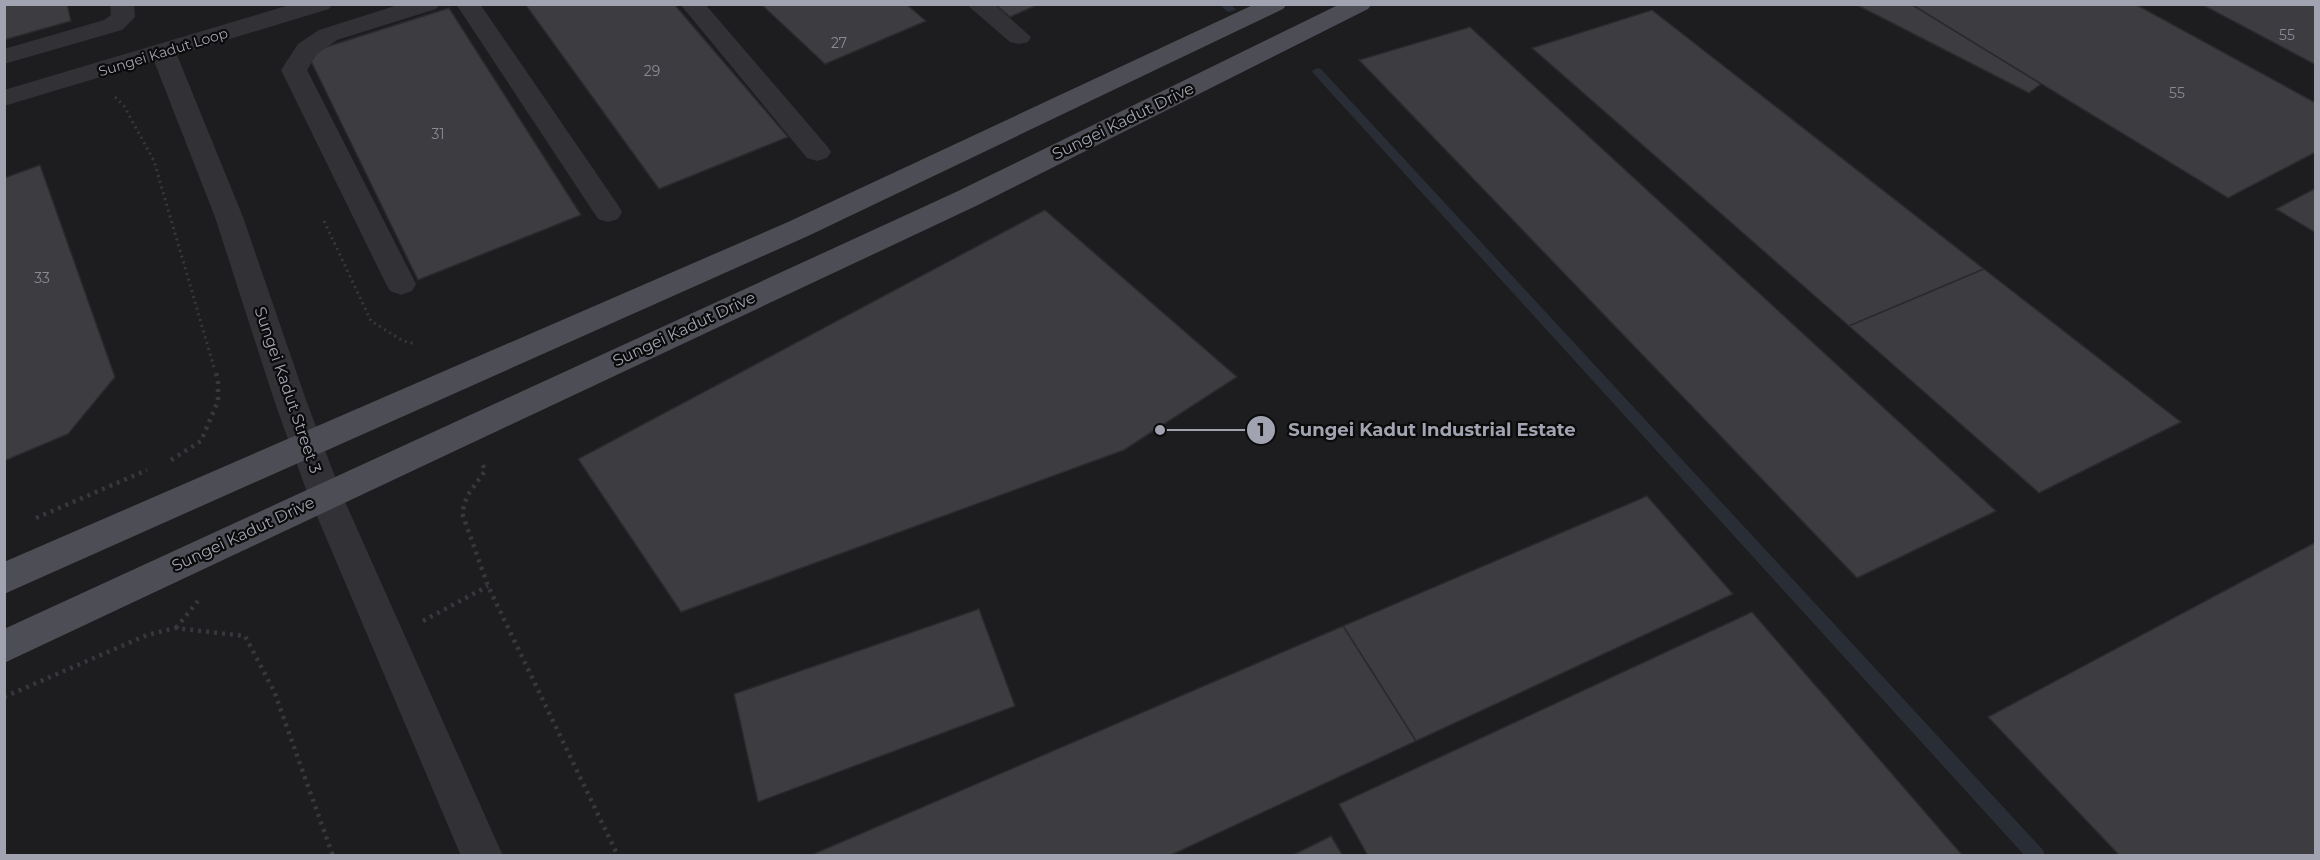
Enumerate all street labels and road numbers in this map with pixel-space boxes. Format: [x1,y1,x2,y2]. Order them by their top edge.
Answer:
street label: Sungei Kadut Loop [96,24,230,80]
street label: Sungei Kadut Drive [1049,78,1197,164]
street label: Sungei Kadut Drive [610,288,758,370]
street label: Sungei Kadut Street 3 [251,304,325,476]
street label: Sungei Kadut Drive [169,493,317,575]

